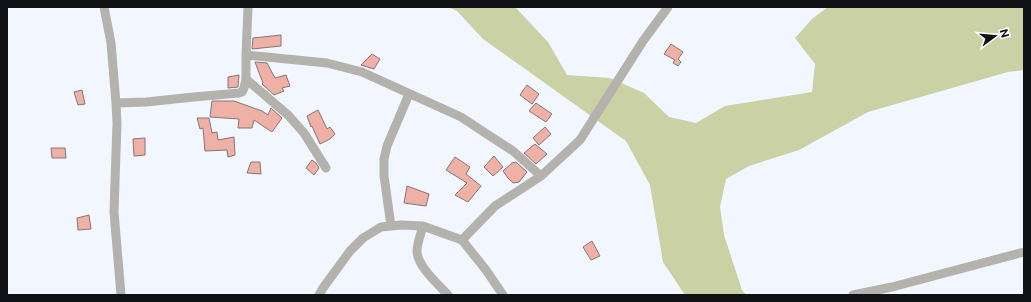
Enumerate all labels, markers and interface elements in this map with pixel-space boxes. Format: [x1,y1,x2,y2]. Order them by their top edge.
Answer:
north arrow [975,16,1015,56]
text: N [998,27,1012,39]

